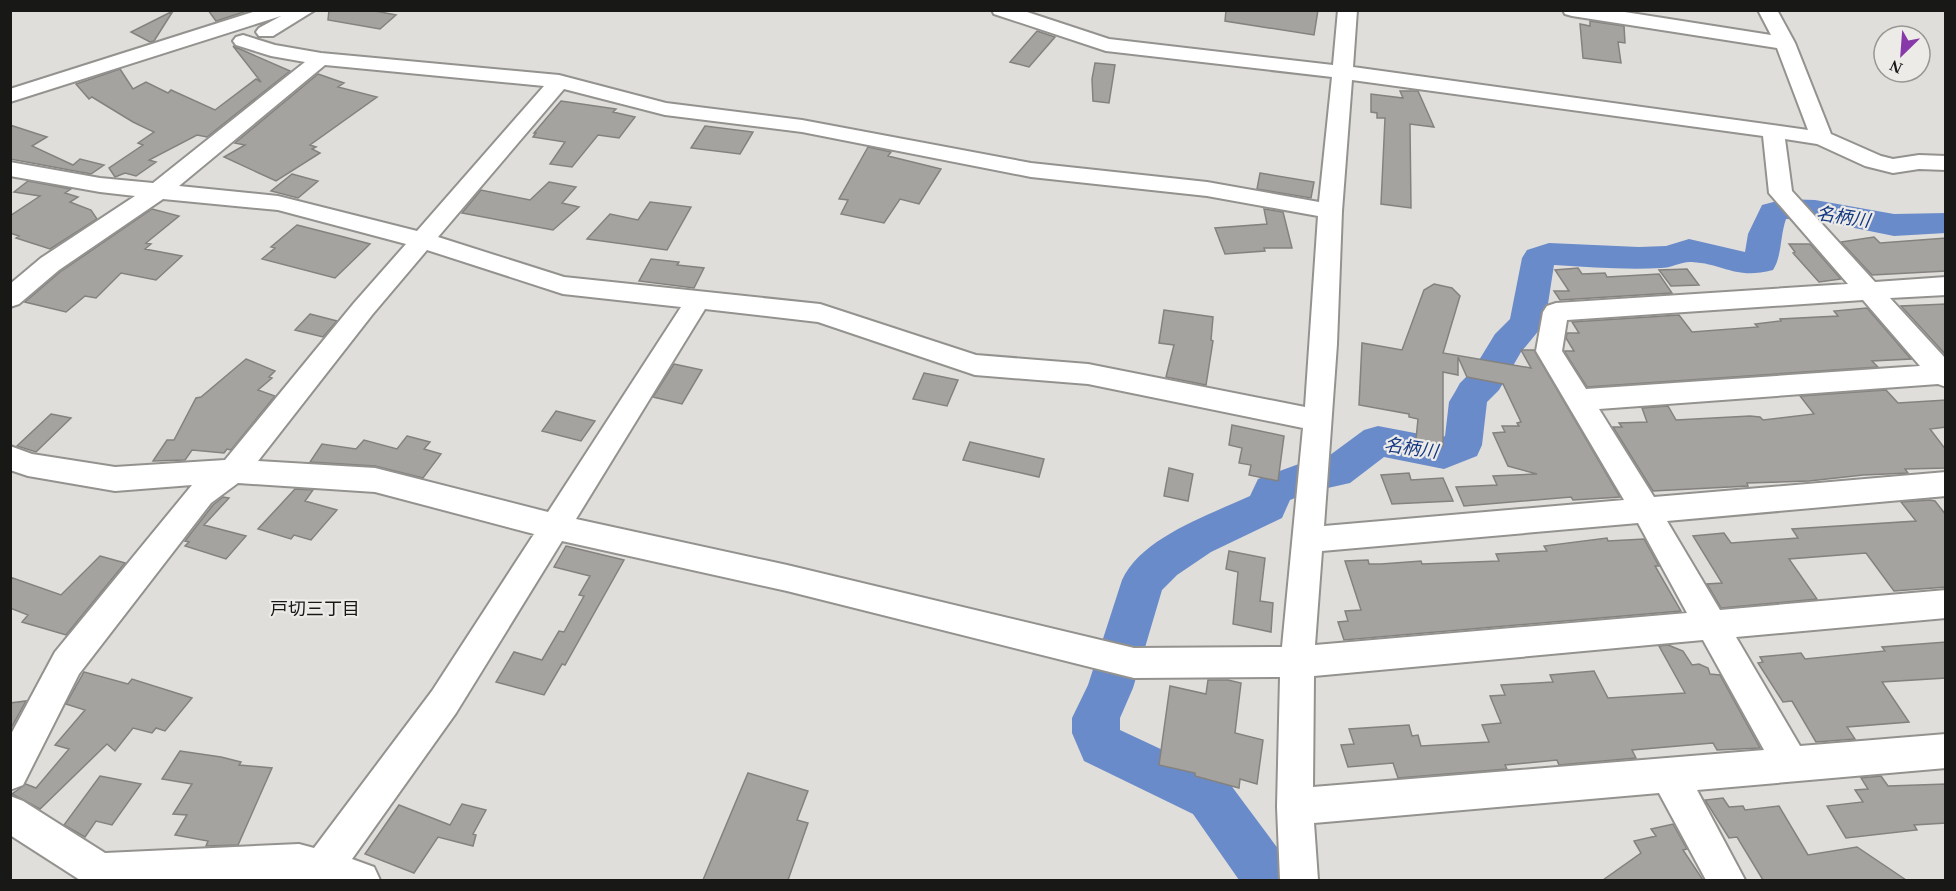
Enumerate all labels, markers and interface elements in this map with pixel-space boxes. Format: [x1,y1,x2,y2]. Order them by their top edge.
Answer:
north arrow [1872,24,1932,84]
text: N [1887,57,1905,77]
water label: 名柄川 [1815,203,1873,231]
water label: 名柄川 [1383,434,1441,462]
district label: 戸切三丁目 [270,599,360,619]

